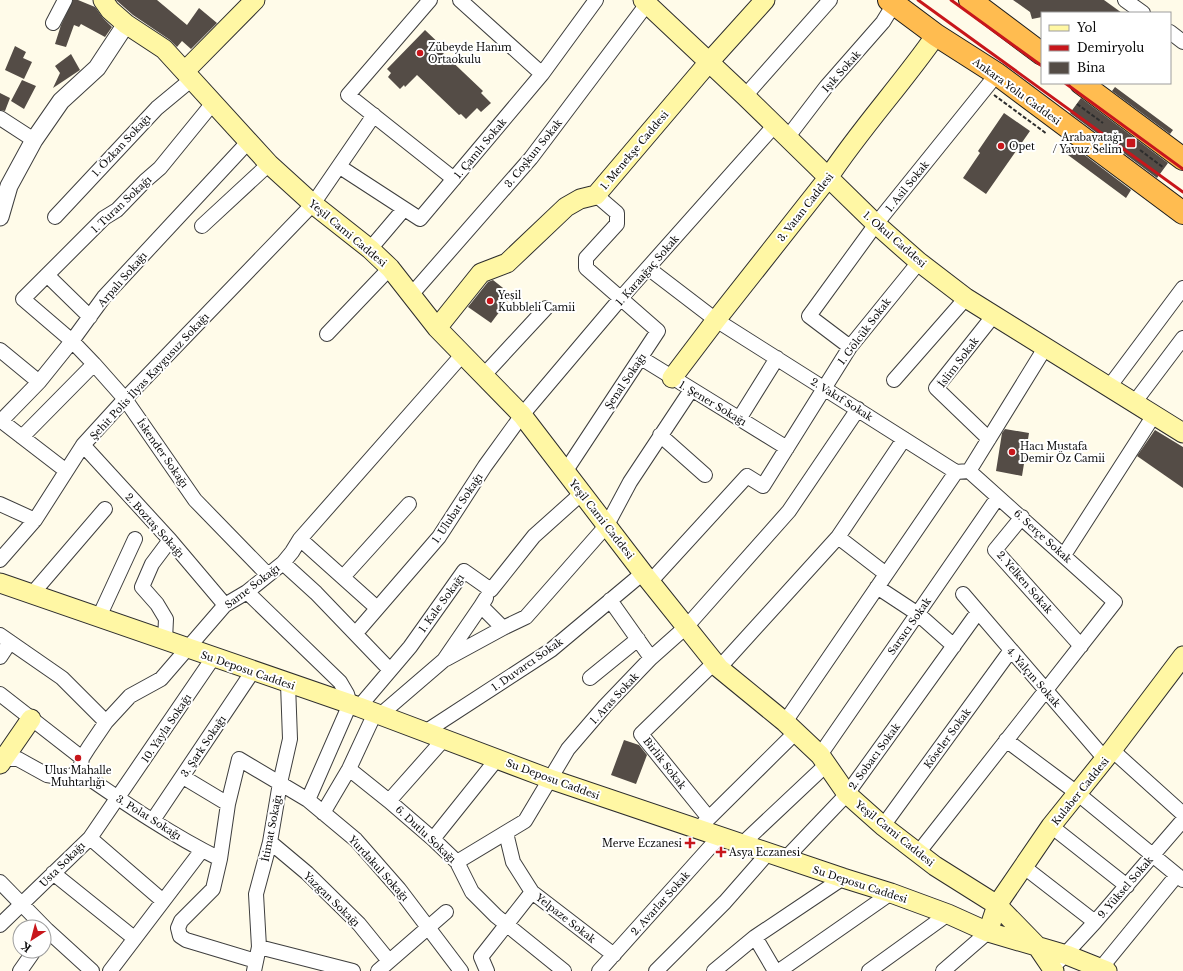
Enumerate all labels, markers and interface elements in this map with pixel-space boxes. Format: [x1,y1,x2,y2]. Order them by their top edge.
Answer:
legend [1041,12,1171,84]
text: Yol [1076,20,1096,35]
text: Demiryolu [1077,40,1144,55]
place label: Zübeyde Hanım Ortaokulu [428,41,512,66]
street label: Işık Sokak [819,47,864,95]
marker: Zübeyde Hanım Ortaokulu [415,48,425,58]
street label: Ankara Yolu Caddesi [969,55,1064,128]
text: Bina [1077,60,1106,75]
street label: 1. Menekşe Caddesi [598,108,672,192]
street label: 1. Özkan Sokağı [88,110,154,179]
street label: 1. Çamlı Sokak [451,115,510,181]
street label: 3. Coşkun Sokak [502,116,565,190]
place label: Arabayatağı / Yavuz Selim [1052,131,1123,156]
marker: Arabayatağı / Yavuz Selim [1125,137,1137,149]
place label: Opet [1009,140,1035,153]
marker: Opet [996,141,1006,151]
street label: 1. Asil Sokak [883,157,933,215]
street label: 3. Vatan Caddesi [775,170,837,244]
street label: 1. Turan Sokağı [88,173,155,236]
street label: Yeşil Cami Caddesi [305,196,390,270]
street label: 1. Okul Caddesi [861,209,929,271]
street label: 1. Karaağaç Sokak [613,232,682,308]
street label: Arpalı Sokağı [94,249,150,310]
place label: Yeşil Kubbleli Camii [497,289,576,314]
street label: 1. Gölcük Sokak [835,295,894,367]
marker: Yeşil Kubbleli Camii [485,296,495,306]
street label: Şehit Polis İlyas Kaygusuz Sokağı [86,309,212,442]
street label: İslim Sokak [934,333,982,390]
street label: Şenal Sokağı [602,350,649,412]
street label: 2. Vakıf Sokak [808,375,876,424]
street label: 1. Şener Sokağı [677,378,749,429]
street label: İskender Sokağı [134,416,192,491]
place label: Hacı Mustafa Demir Öz Camii [1020,440,1106,465]
marker: Hacı Mustafa Demir Öz Camii [1007,447,1017,457]
street label: 1. Ulubat Sokağı [429,470,486,546]
street label: Yeşil Cami Caddesi [566,476,637,562]
street label: 2. Boztaş Sokağı [122,490,187,561]
street label: 6. Serçe Sokak [1011,507,1075,566]
street label: 2. Yelken Sokak [994,548,1056,617]
street label: Same Sokağı [222,561,283,611]
street label: 1. Kale Sokağı [416,571,467,635]
street label: Sarsıcı Sokak [885,594,934,658]
street label: 1. Duvarcı Sokak [489,634,566,694]
street label: 4. Yalçın Sokak [1004,645,1064,711]
street label: Su Deposu Caddesi [199,648,297,693]
street label: 1. Aras Sokak [587,669,642,727]
street label: 10. Yayla Sokağı [139,691,195,765]
street label: Köseler Sokak [921,705,974,771]
street label: 3. Şark Sokağı [178,713,229,780]
street label: 2. Sobacı Sokak [846,720,903,792]
street label: Birlik Sokak [640,735,689,792]
marker: Ulus Mahalle Muhtarlığı [73,753,83,763]
street label: Kulaber Caddesi [1049,754,1112,828]
street label: Su Deposu Caddesi [504,756,602,803]
place label: Ulus Mahalle Muhtarlığı [44,764,112,789]
street label: 3. Polat Sokağı [114,792,184,843]
street label: İtimat Sokağı [258,793,284,863]
street label: Yeşil Cami Caddesi [852,797,937,869]
street label: 6. Dutlu Sokağı [393,803,459,866]
street label: Yurdakul Sokağı [345,832,412,904]
place label: Merve Eczanesi [602,837,683,850]
street label: Usta Sokağı [37,838,88,890]
marker: Merve Eczanesi [685,838,695,848]
place label: Asya Eczanesi [728,846,801,859]
marker: Asya Eczanesi [716,847,726,857]
street label: 9. Yüksel Sokak [1095,853,1156,921]
street label: Su Deposu Caddesi [811,863,909,906]
street label: 2. Avarlar Sokak [628,868,693,938]
street label: Yazgan Sokağı [300,869,363,930]
street label: Yelpaze Sokak [532,890,599,946]
north arrow [12,919,52,959]
text: K [18,938,34,955]

